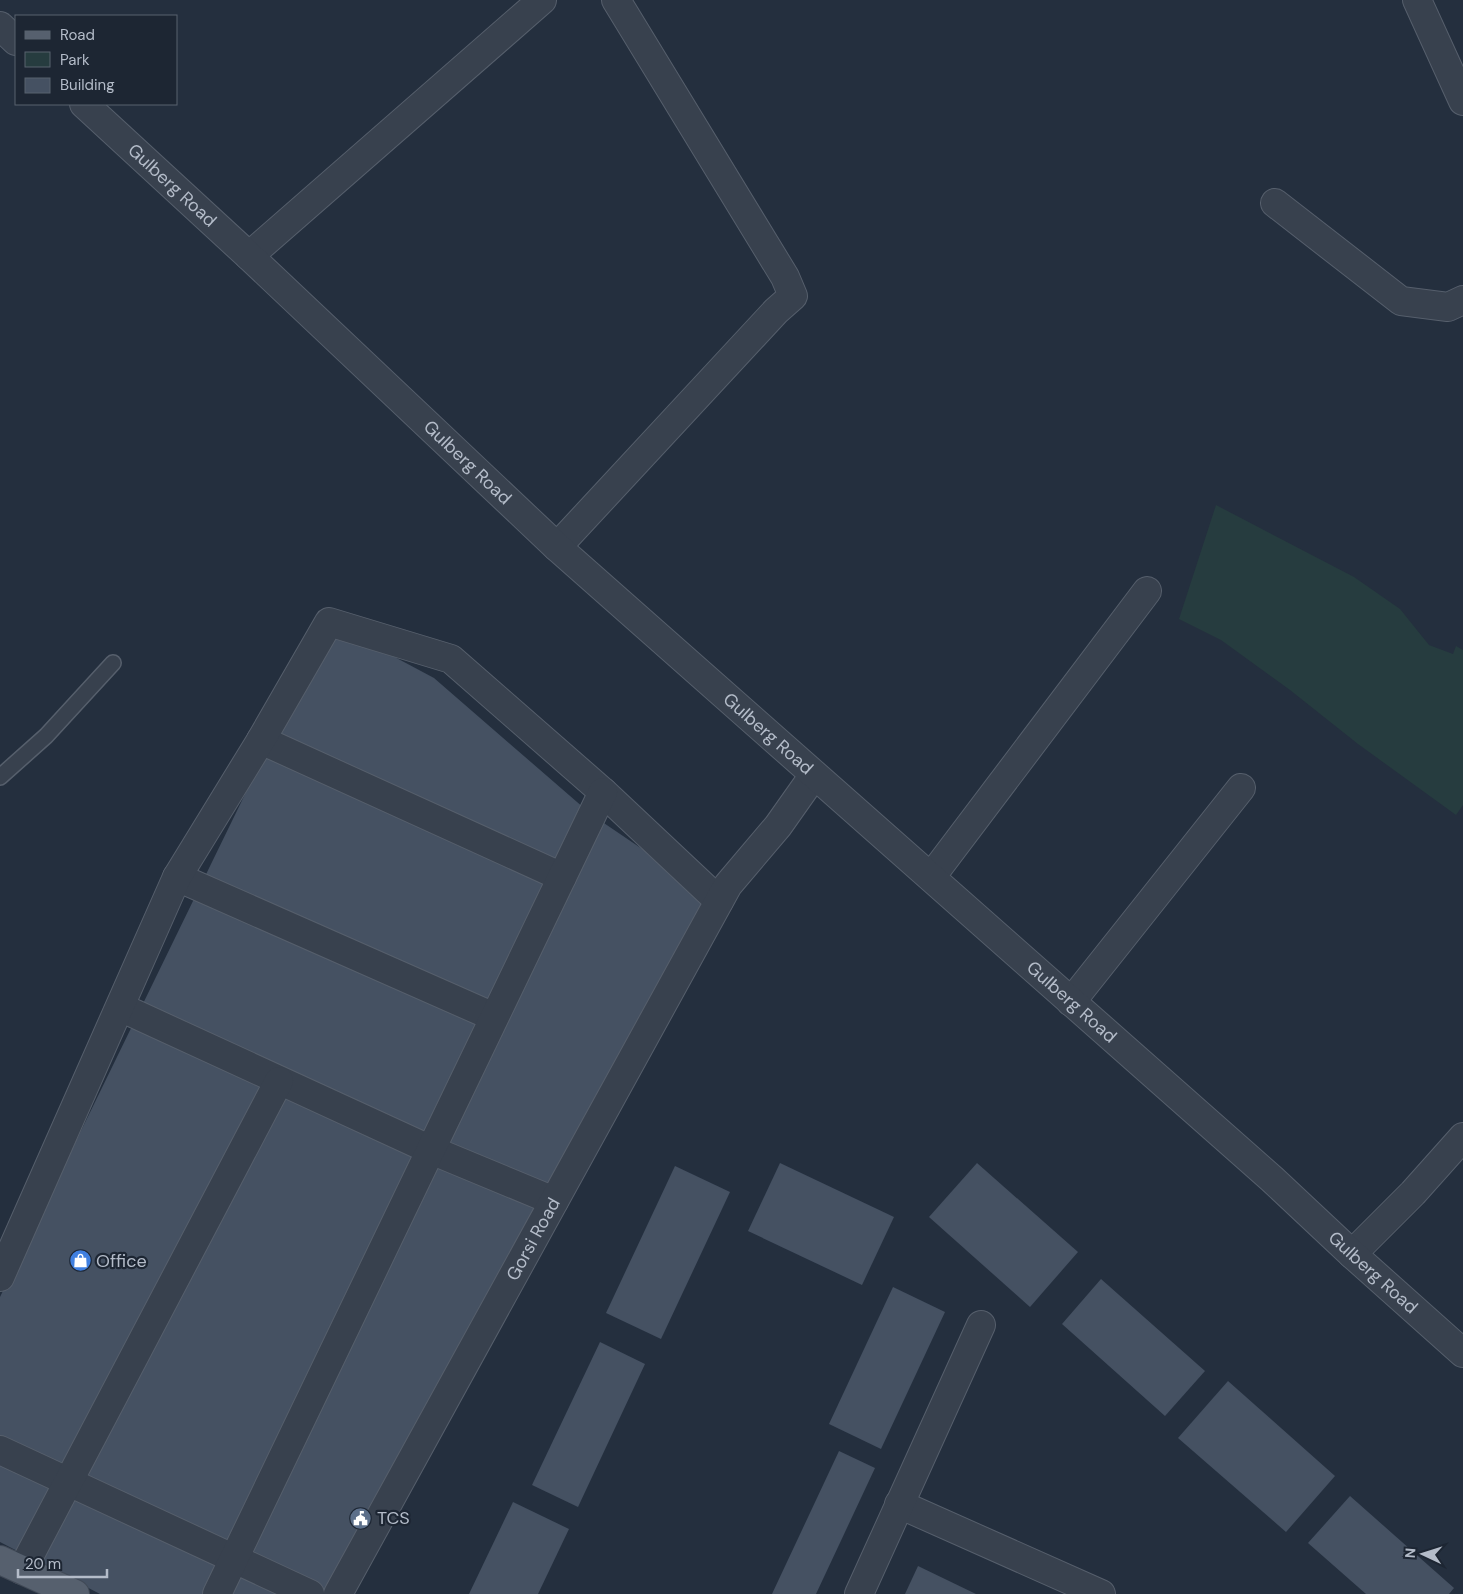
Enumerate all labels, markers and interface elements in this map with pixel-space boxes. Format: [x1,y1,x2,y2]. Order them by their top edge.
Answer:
legend [15,15,178,105]
text: Road [60,25,95,45]
text: Park [60,50,90,70]
text: Building [60,75,115,95]
street label: Gulberg Road [123,138,222,232]
street label: Gulberg Road [418,415,517,510]
street label: Gulberg Road [718,687,818,780]
street label: Gulberg Road [1022,956,1122,1048]
street label: Gorsi Road [501,1193,566,1285]
street label: Gulberg Road [1323,1226,1423,1319]
shop icon: Office [68,1249,92,1273]
place label: Office [96,1249,147,1273]
public building icon: TCS [349,1506,373,1530]
place label: TCS [377,1506,410,1530]
north arrow [1398,1529,1448,1579]
scale bar [18,1546,106,1578]
text: N [1401,1547,1419,1559]
text: 20 m [25,1554,61,1574]

